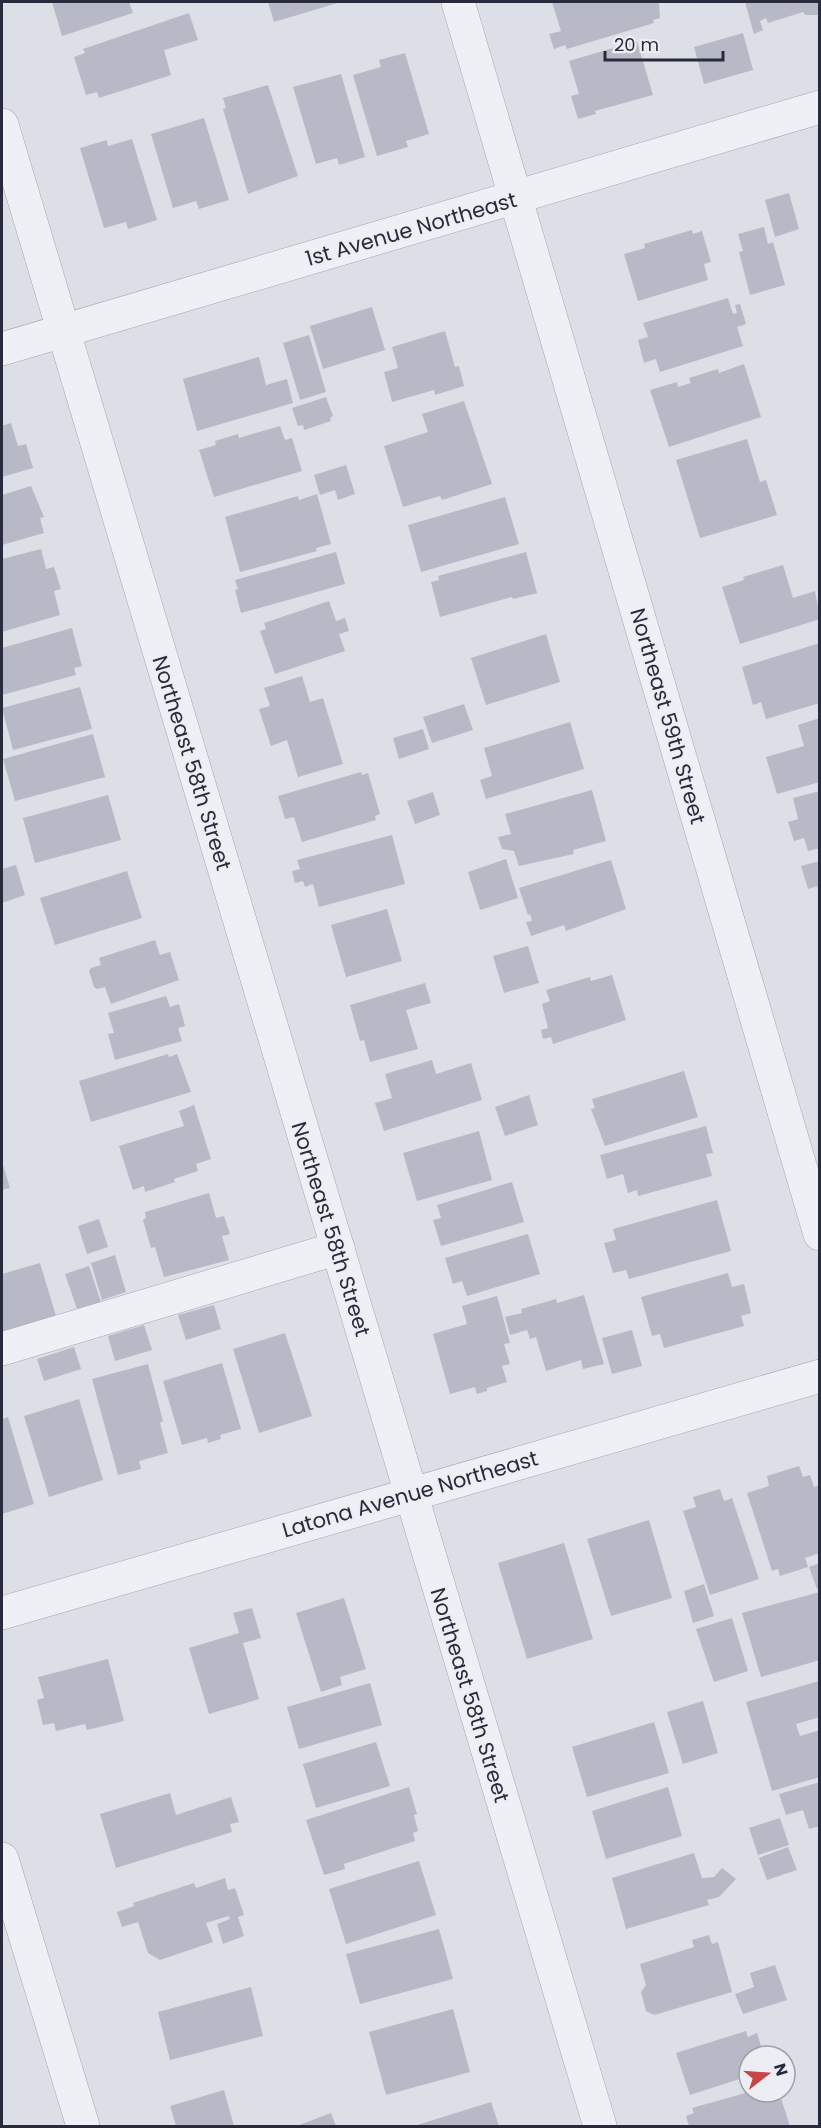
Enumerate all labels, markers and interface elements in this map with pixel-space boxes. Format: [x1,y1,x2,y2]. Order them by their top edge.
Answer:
scale bar [605,24,724,62]
text: 20 m [614,32,659,57]
street label: 1st Avenue Northeast [302,185,520,273]
street label: Northeast 59th Street [623,605,713,827]
street label: Northeast 58th Street [146,652,238,874]
street label: Northeast 58th Street [285,1118,377,1340]
street label: Latona Avenue Northeast [279,1444,541,1544]
street label: Northeast 58th Street [424,1584,516,1806]
north arrow [737,2044,797,2104]
text: N [768,2061,794,2079]

